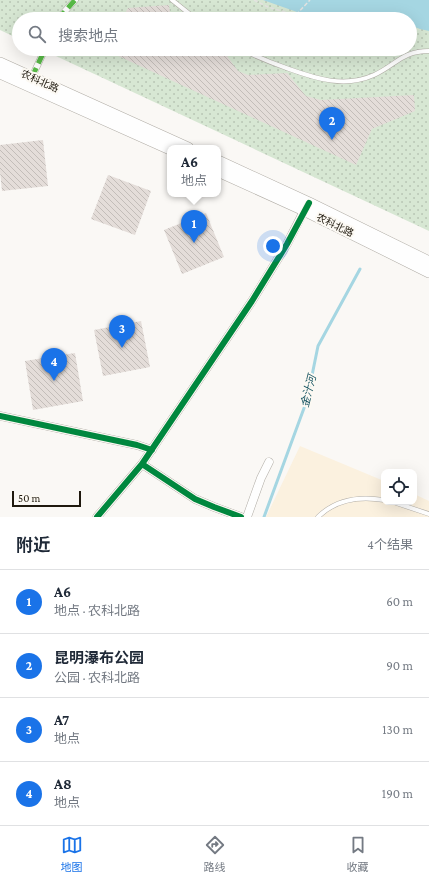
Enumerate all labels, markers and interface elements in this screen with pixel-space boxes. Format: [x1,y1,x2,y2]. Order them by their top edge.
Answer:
search box [12,12,417,56]
icon: search [26,23,48,45]
text: 搜索地点 [58,28,118,44]
street label: 农科北路 [19,68,61,94]
pin: 2 [319,107,345,140]
popup [167,145,221,197]
text: A6 [181,154,198,170]
text: 地点 [181,173,207,188]
pin: 1 [181,210,207,243]
street label: 农科北路 [315,211,355,239]
your location [263,236,283,256]
pin: 3 [109,315,135,348]
pin: 4 [41,348,67,381]
water label: 金汁河 [298,372,318,408]
map controls [381,469,417,505]
button: locate [381,469,417,505]
scale bar [12,489,81,508]
text: 50 m [18,492,40,504]
text: 附近 [16,536,50,555]
text: 4个结果 [367,537,413,552]
text: A6 [54,584,71,600]
text: 1 [27,594,31,609]
text: 60 m [386,594,413,609]
text: 地点 · 农科北路 [54,603,140,618]
text: 昆明瀑布公园 [54,650,144,666]
text: 2 [26,658,32,673]
text: 90 m [386,658,413,673]
text: 公园 · 农科北路 [54,670,140,685]
text: A7 [54,712,69,728]
text: 3 [26,722,32,737]
text: 130 m [382,722,413,737]
text: 地点 [54,731,80,746]
text: A8 [54,776,72,792]
text: 4 [25,786,33,801]
text: 190 m [382,786,413,801]
text: 地点 [54,795,80,810]
tab: 地图 [61,834,83,874]
tab: 路线 [204,834,226,874]
tab: 收藏 [347,834,369,874]

